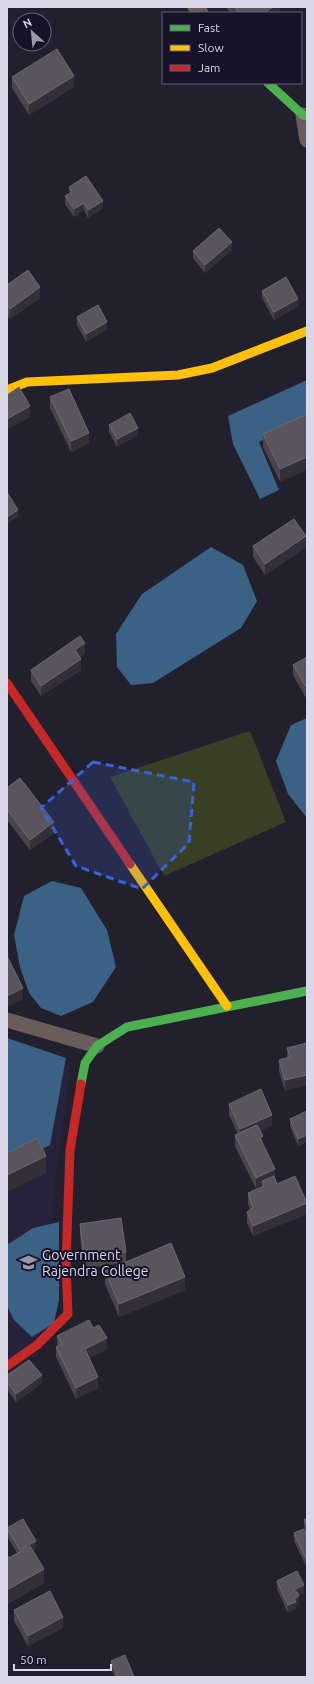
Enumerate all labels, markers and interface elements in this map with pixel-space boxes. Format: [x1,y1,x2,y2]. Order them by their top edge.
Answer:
north arrow [12,12,52,52]
legend [162,12,302,84]
text: N [21,16,34,30]
text: Fast [198,21,220,34]
text: Slow [198,41,224,54]
text: Jam [198,61,220,74]
place label: Government Rajendra College [42,1247,149,1279]
school or university icon: Government Rajendra College [19,1253,39,1273]
scale bar [14,1646,111,1672]
text: 50 m [20,1653,47,1666]

